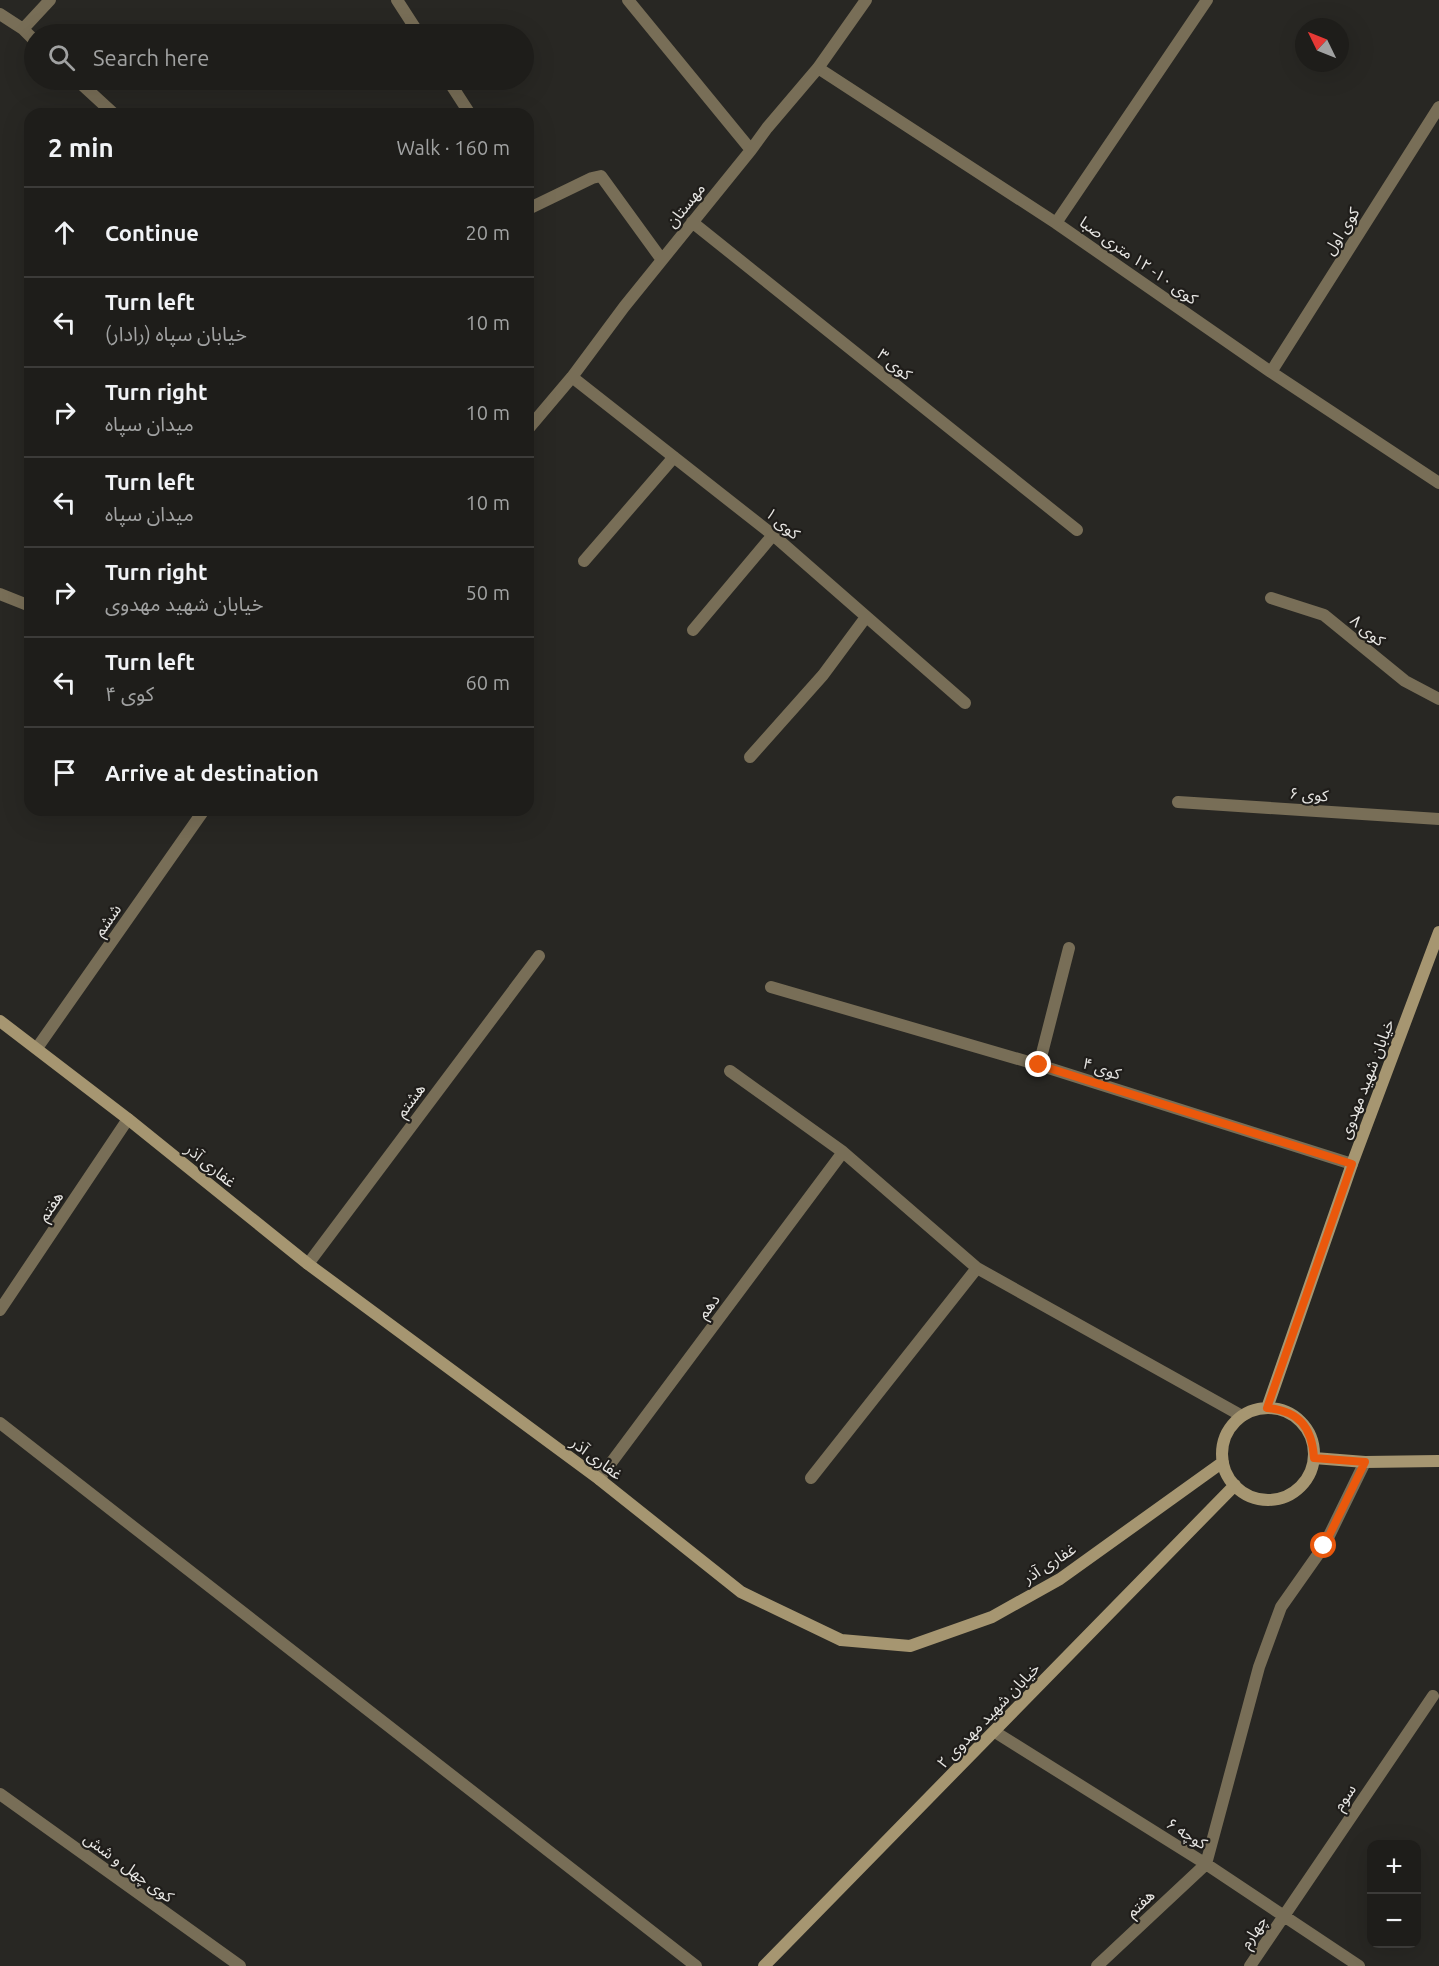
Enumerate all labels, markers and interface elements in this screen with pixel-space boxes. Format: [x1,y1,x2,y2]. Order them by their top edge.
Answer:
north arrow [1295,18,1349,72]
search box [24,24,534,90]
icon: search [45,41,78,74]
text: Search here [93,45,209,70]
text: 2 min [48,133,114,162]
text: Walk · 160 m [397,136,510,159]
street label: مهستان [662,179,709,231]
street label: کوی اول [1320,204,1364,259]
street label: کوی ۱۰- ۱۲ متری صبا [1076,213,1202,308]
icon: ahead [48,216,81,249]
text: Continue [105,220,199,245]
text: 20 m [466,221,510,244]
text: Turn left [105,289,195,314]
icon: left [48,306,81,339]
text: 10 m [466,311,510,334]
text: خیابان سپاه (رادار) [105,322,247,345]
street label: کوی ۳ [874,345,916,384]
text: Turn right [105,379,207,404]
icon: right [48,396,81,429]
text: 10 m [466,401,510,424]
text: میدان سپاه [105,412,194,435]
text: Turn left [105,469,195,494]
icon: left [48,486,81,519]
text: 10 m [466,491,510,514]
text: میدان سپاه [105,502,194,525]
street label: کوی ۱ [762,504,804,543]
text: Turn right [105,559,207,584]
icon: right [48,576,81,609]
text: 50 m [466,581,510,604]
text: خیابان شهید مهدوی [105,592,263,615]
street label: کوی ۸ [1347,611,1389,650]
text: Turn left [105,649,195,674]
icon: left [48,666,81,699]
text: 60 m [466,671,510,694]
text: کوی ۴ [105,682,154,705]
icon: arrive [48,756,81,789]
text: Arrive at destination [105,760,319,785]
street label: کوی ۶ [1289,784,1330,805]
street label: ششم [90,900,128,942]
street label: خیابان شهید مهدوی [1335,1017,1398,1142]
route end [1025,1051,1051,1077]
street label: کوی ۴ [1080,1053,1124,1084]
street label: هشتم [391,1080,432,1123]
street label: غفاری آذر [181,1139,240,1192]
street label: هفتم [34,1188,70,1227]
street label: دهم [693,1290,726,1324]
street label: غفاری آذر [566,1432,626,1484]
route start [1310,1532,1336,1558]
street label: غفاری آذر [1018,1539,1079,1588]
street label: خیابان شهید مهدوی ۲ [933,1659,1044,1772]
street label: سوم [1329,1780,1363,1816]
street label: کوچه ۶ [1162,1814,1211,1854]
street label: کوی چهل و شش [79,1828,178,1907]
map controls [1367,1840,1421,1948]
button: + [1367,1840,1421,1894]
street label: هفتم [1122,1885,1161,1923]
button: − [1367,1894,1421,1948]
street label: چهارم [1236,1912,1273,1954]

